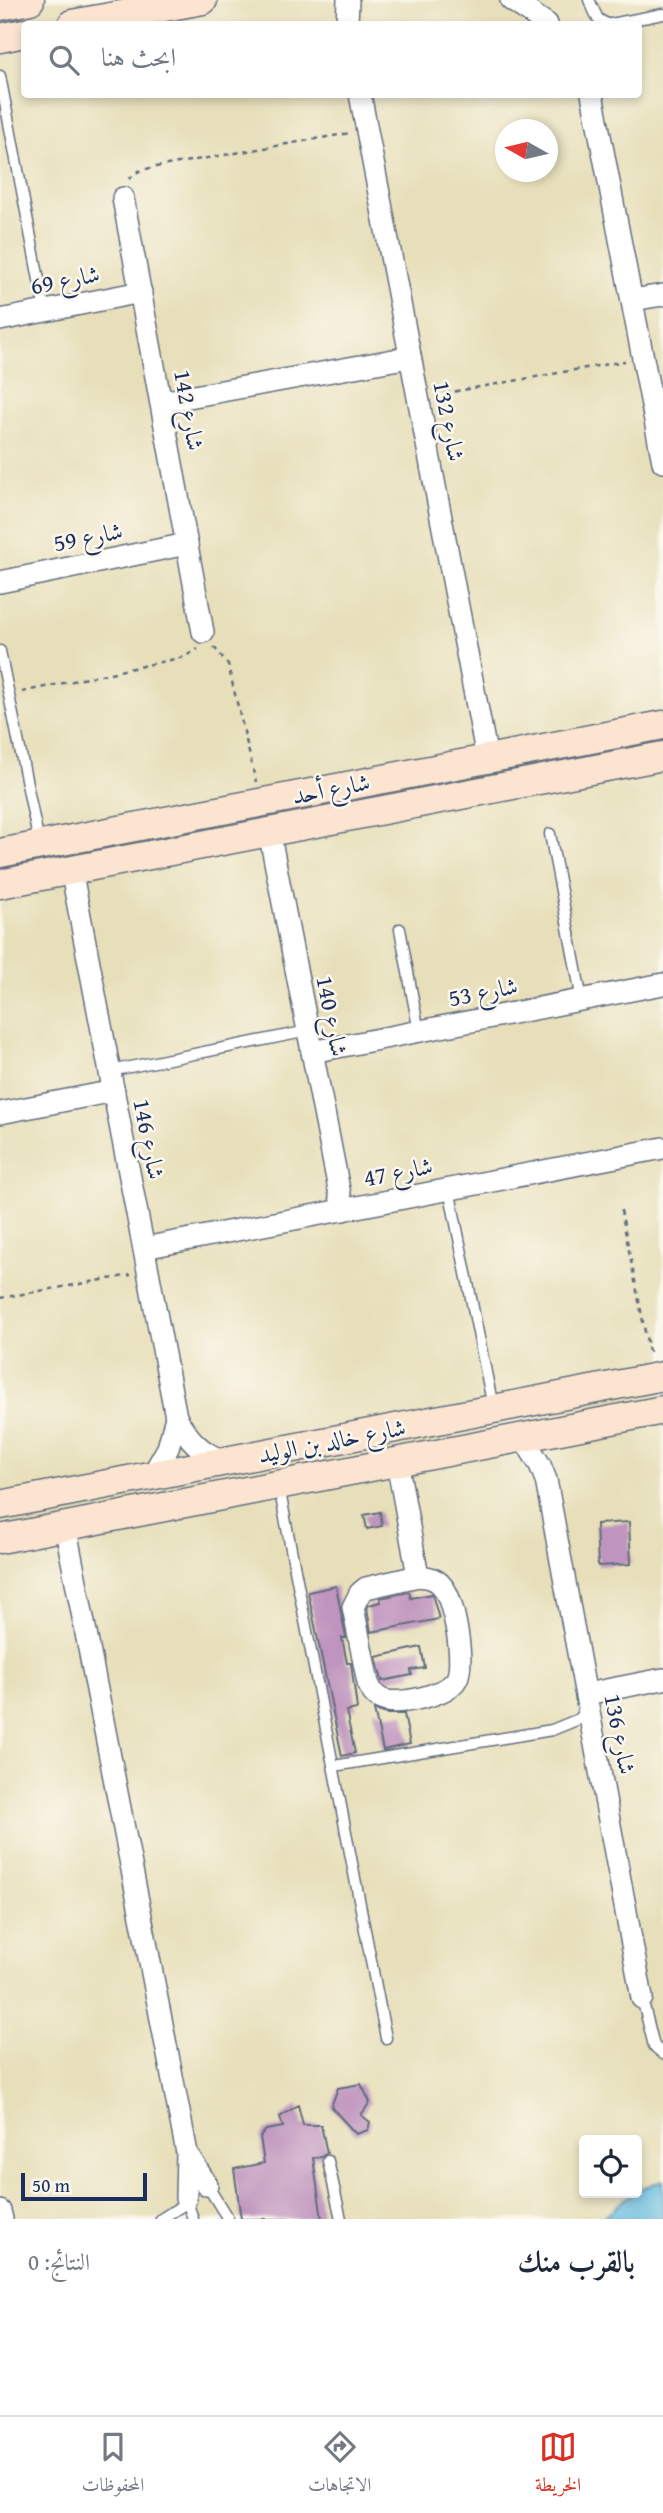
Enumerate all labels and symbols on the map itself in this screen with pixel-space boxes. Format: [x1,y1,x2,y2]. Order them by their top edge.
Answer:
north arrow [495,119,558,182]
street label: شارع 69 [27,256,103,306]
street label: شارع 142 [162,367,214,454]
street label: شارع 132 [422,378,474,465]
street label: شارع 59 [50,513,126,563]
street label: شارع أحد [289,764,373,816]
street label: شارع 53 [445,968,521,1018]
street label: شارع 140 [305,973,357,1060]
street label: شارع 146 [122,1096,174,1183]
street label: شارع 47 [360,1148,436,1198]
street label: شارع خالد بن الوليد [255,1409,409,1475]
street label: شارع 136 [593,1691,645,1778]
scale bar [21,2170,147,2202]

